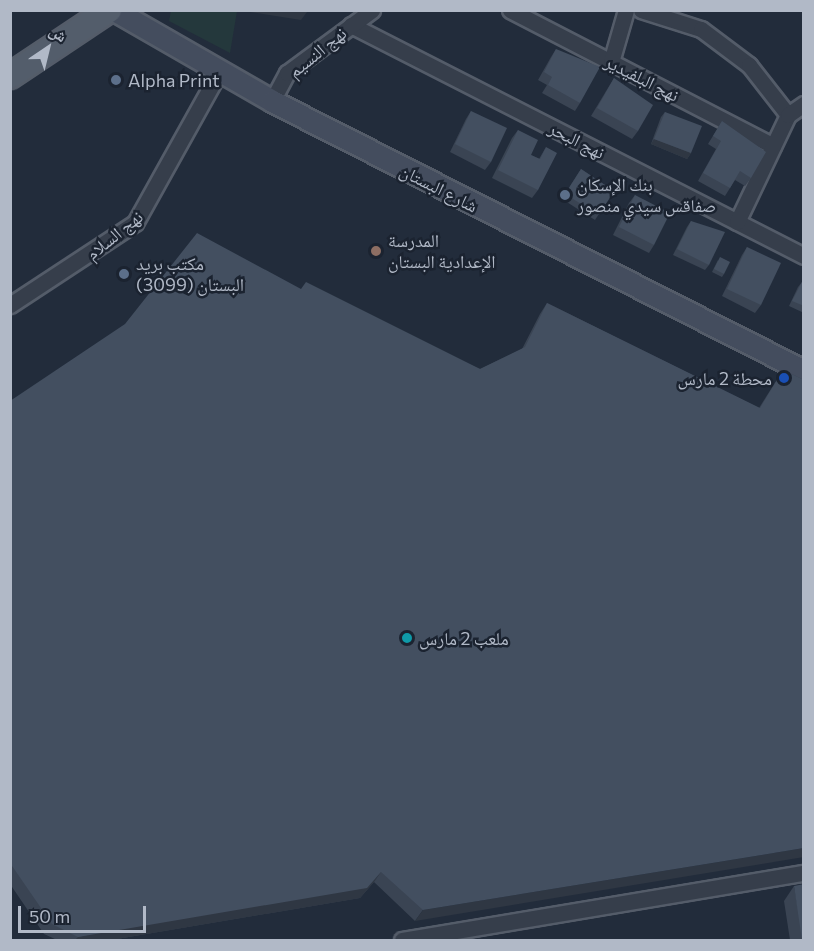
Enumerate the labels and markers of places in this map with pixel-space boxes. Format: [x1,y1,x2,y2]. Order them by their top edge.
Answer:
place label: Alpha Print [128,69,220,91]
marker: Alpha Print [109,73,123,87]
place label: بنك الإسكان صفاقس سيدي منصور [577,174,716,216]
marker: بنك الإسكان صفاقس سيدي منصور [558,188,572,202]
place label: المدرسة الإعدادية البستان [388,230,496,272]
marker: المدرسة الإعدادية البستان [369,244,383,258]
place label: مكتب بريد البستان (3099) [136,253,244,296]
marker: مكتب بريد البستان (3099) [117,267,131,281]
place label: محطة 2 مارس [678,367,772,389]
marker: محطة 2 مارس [777,371,791,385]
place label: ملعب 2 مارس [419,627,509,649]
marker: ملعب 2 مارس [400,631,414,645]

